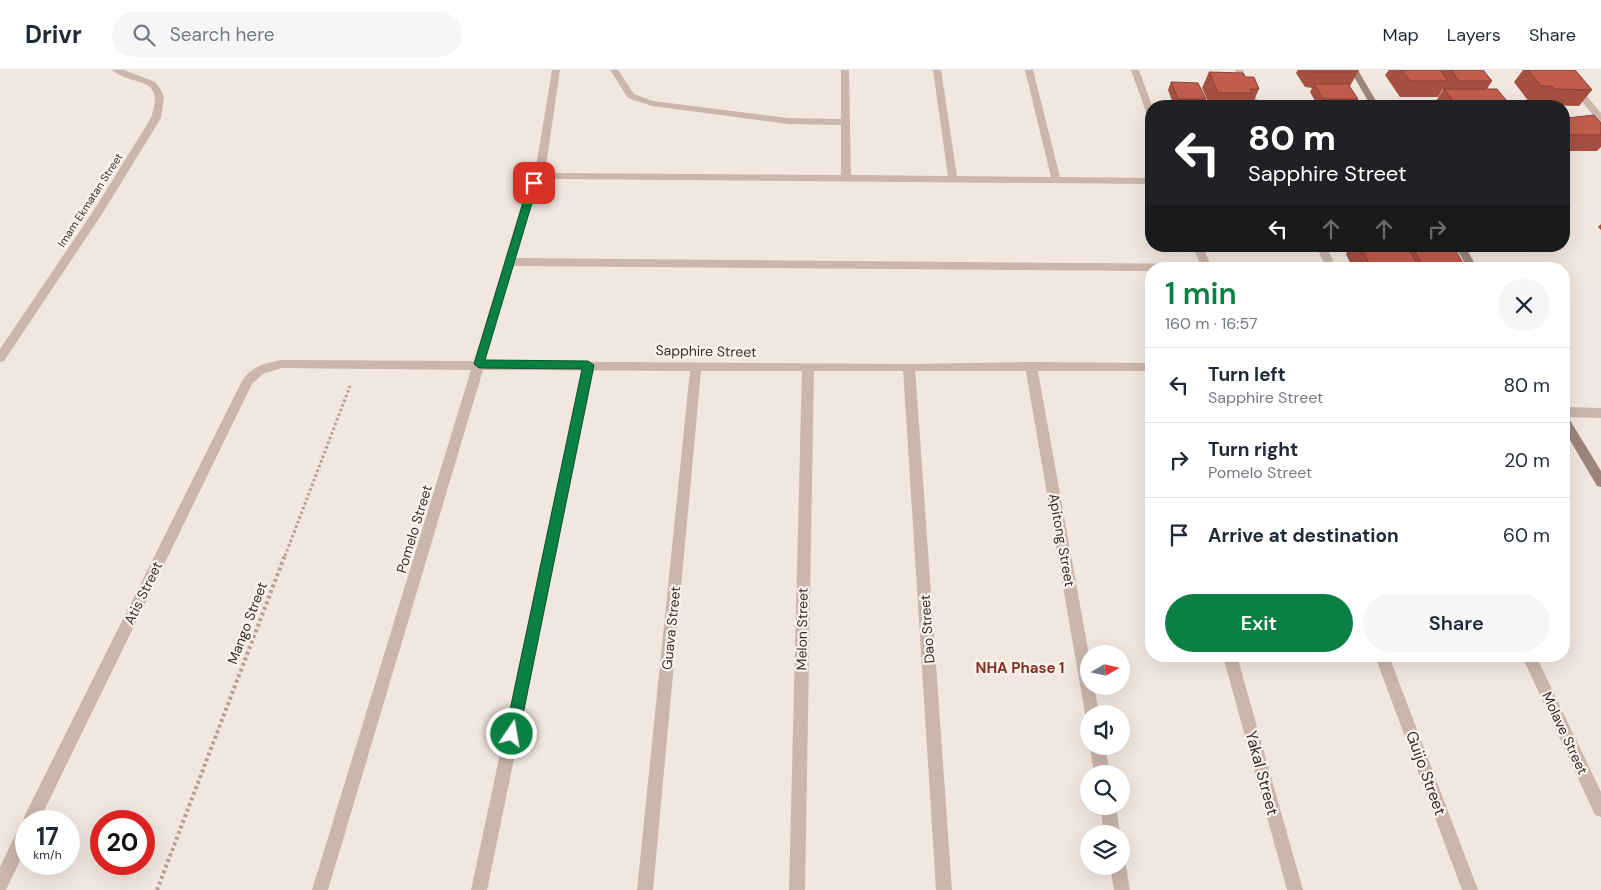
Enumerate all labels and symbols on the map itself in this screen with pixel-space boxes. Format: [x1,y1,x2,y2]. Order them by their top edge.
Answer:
street label: Imam Ekmatan Street [54,150,126,250]
pin [513,162,555,204]
street label: Sapphire Street [655,341,757,361]
street label: Pomelo Street [392,483,436,575]
street label: Apitong Street [1045,492,1079,588]
street label: Atis Street [120,559,166,627]
street label: Mango Street [223,579,271,667]
street label: Guava Street [658,585,684,671]
street label: Melon Street [792,588,812,670]
street label: Dao Street [916,594,938,664]
north arrow [1080,645,1130,695]
district label: NHA Phase 1 [975,658,1065,678]
street label: Molave Street [1538,689,1592,777]
position arrow [485,707,537,759]
street label: Yakal Street [1241,728,1283,818]
street label: Guijo Street [1401,728,1451,818]
speed limit sign: 20 [90,810,155,875]

